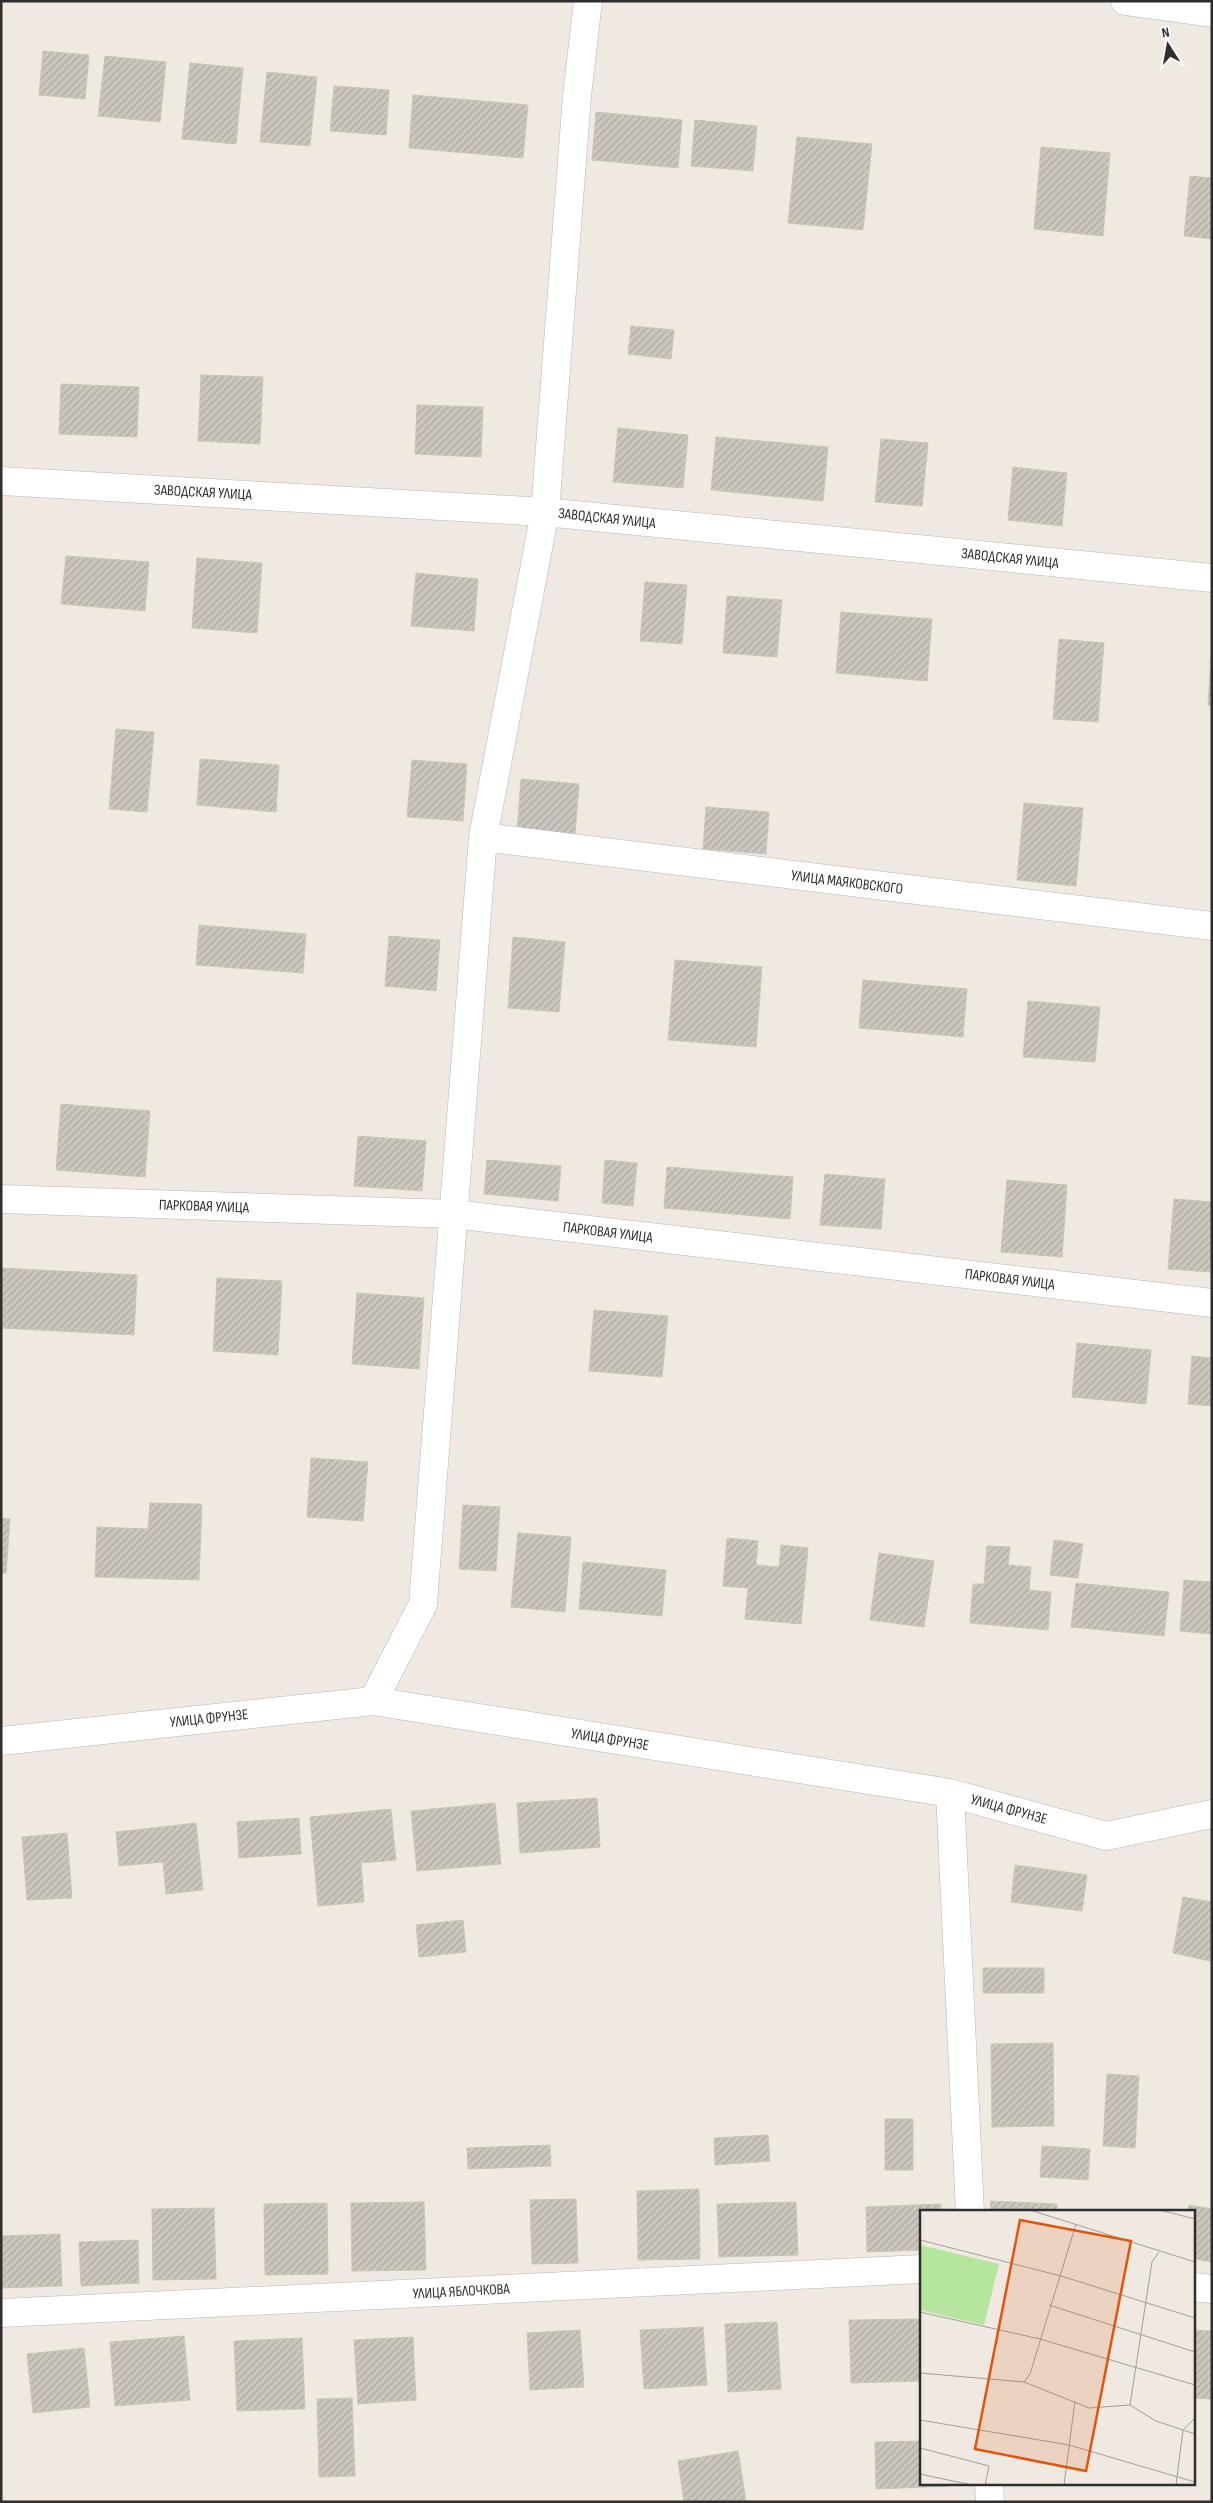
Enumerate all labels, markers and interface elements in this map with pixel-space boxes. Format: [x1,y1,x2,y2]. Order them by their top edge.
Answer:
north arrow [1143,20,1193,70]
text: N [1160,24,1171,42]
street label: ЗАВОДСКАЯ УЛИЦА [154,480,253,505]
street label: ЗАВОДСКАЯ УЛИЦА [557,504,657,533]
street label: ЗАВОДСКАЯ УЛИЦА [960,544,1060,573]
street label: УЛИЦА МАЯКОВСКОГО [790,866,904,899]
street label: ПАРКОВАЯ УЛИЦА [159,1195,250,1218]
street label: ПАРКОВАЯ УЛИЦА [562,1218,654,1247]
street label: ПАРКОВАЯ УЛИЦА [964,1265,1056,1294]
street label: УЛИЦА ФРУНЗЕ [169,1705,249,1732]
street label: УЛИЦА ФРУНЗЕ [570,1724,650,1755]
street label: УЛИЦА ФРУНЗЕ [968,1790,1049,1829]
inset map [920,2210,1196,2486]
street label: УЛИЦА ЯБЛОЧКОВА [412,2279,511,2304]

